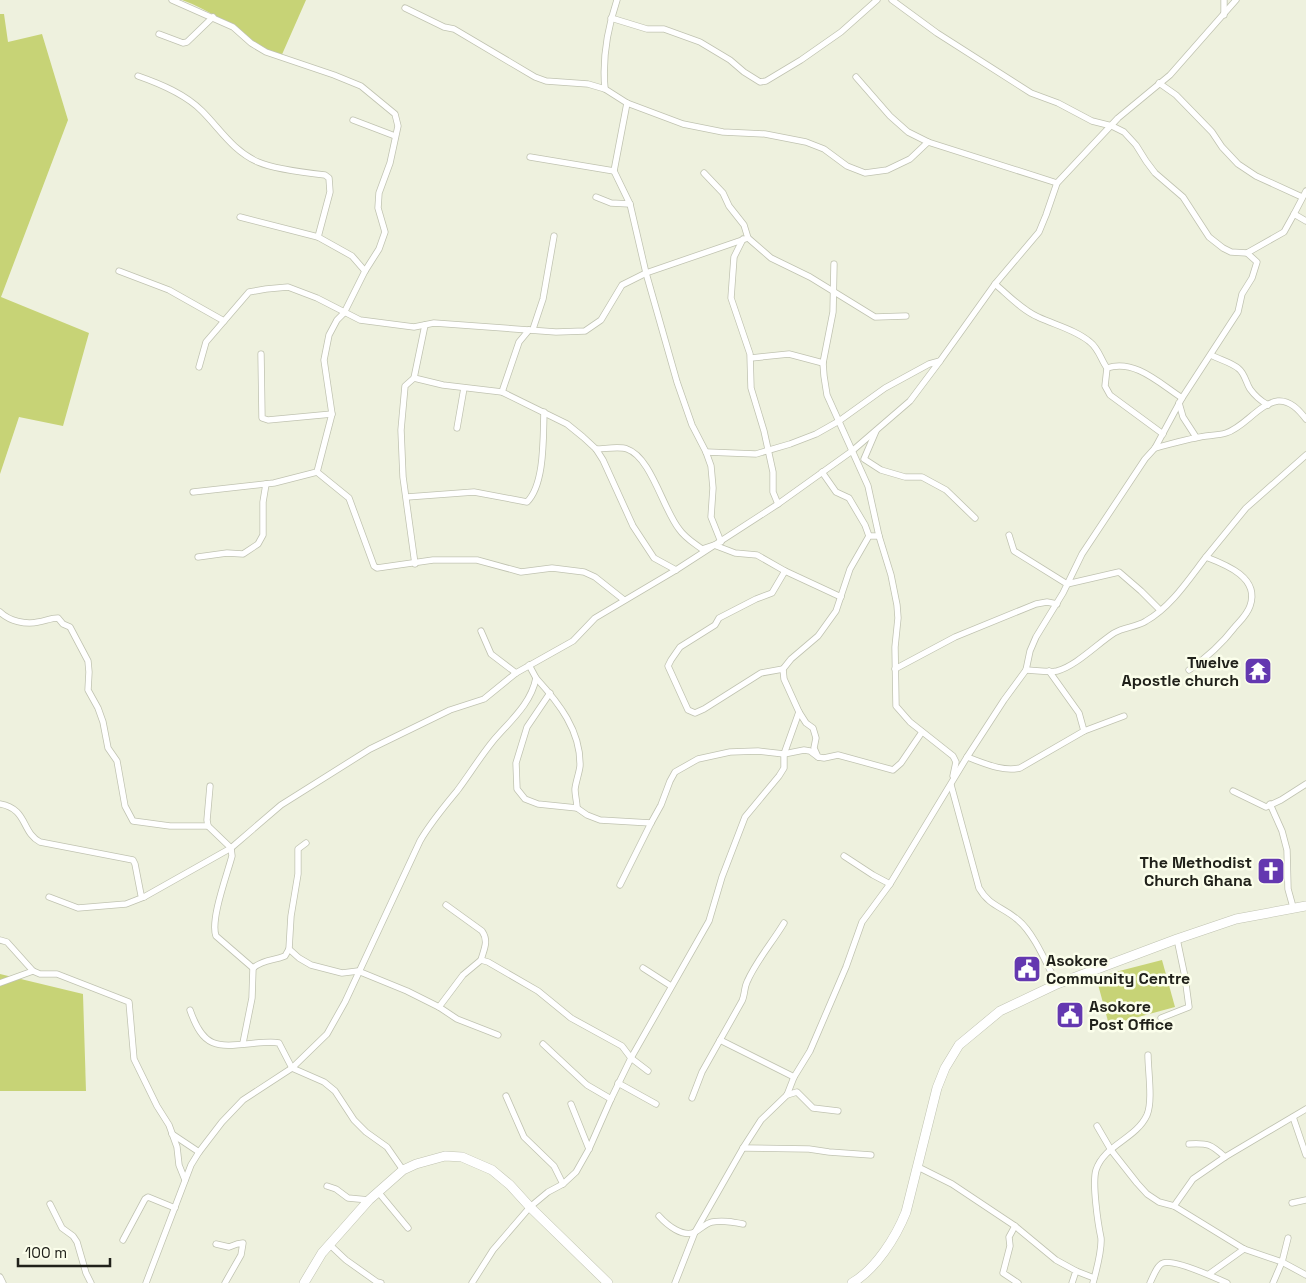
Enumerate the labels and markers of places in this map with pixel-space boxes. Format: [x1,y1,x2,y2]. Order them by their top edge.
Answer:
place label: Twelve Apostle church [1122,652,1239,691]
temple icon: Twelve Apostle church [1243,656,1273,686]
place label: The Methodist Church Ghana [1139,852,1252,891]
church icon: The Methodist Church Ghana [1256,856,1286,886]
place label: Asokore Community Centre [1046,950,1190,989]
public building icon: Asokore Community Centre [1012,954,1042,984]
place label: Asokore Post Office [1089,996,1173,1035]
public building icon: Asokore Post Office [1055,1000,1085,1030]

